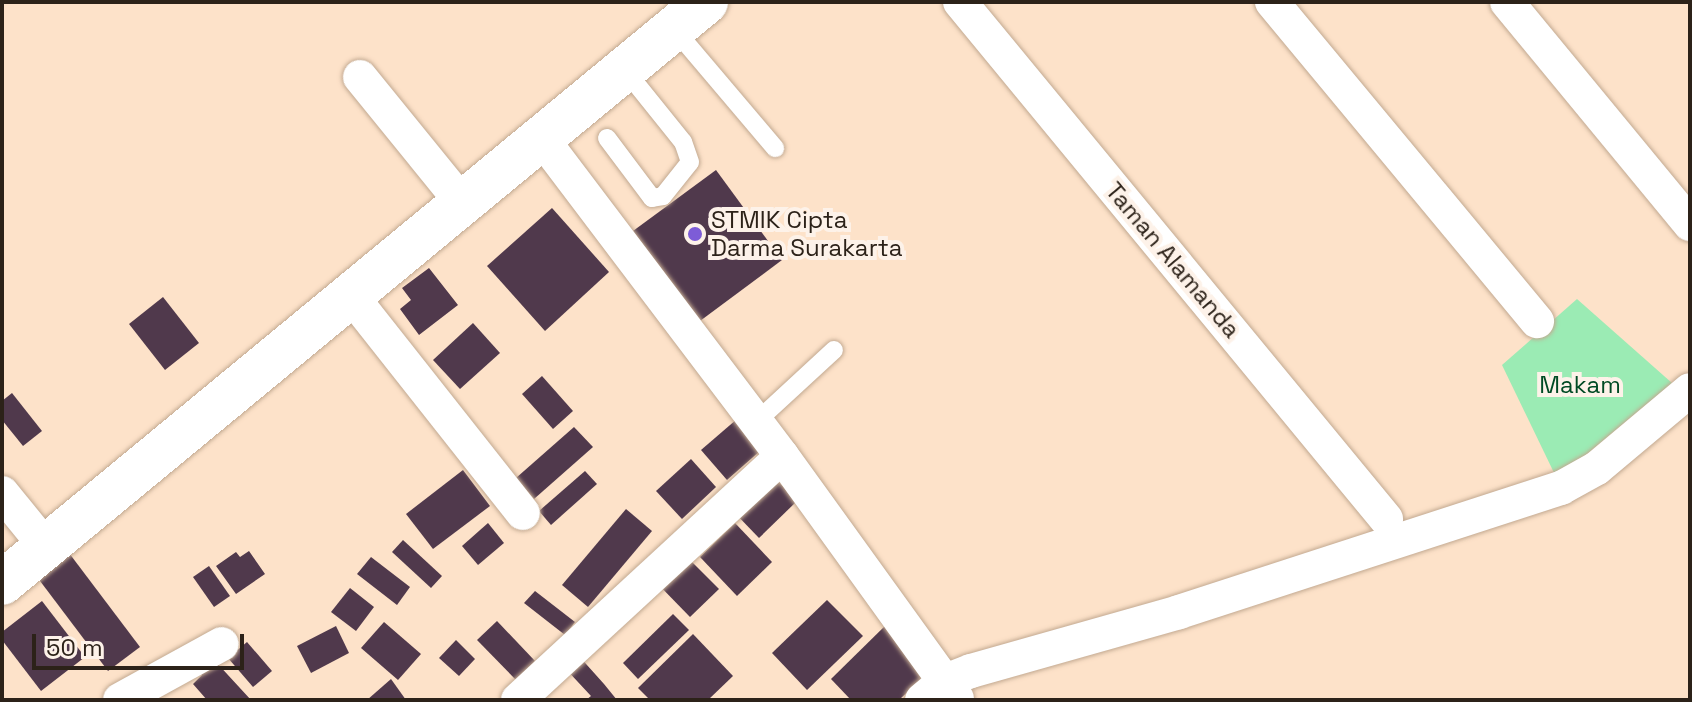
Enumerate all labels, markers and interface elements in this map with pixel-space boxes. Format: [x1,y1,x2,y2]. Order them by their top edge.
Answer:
street label: Taman Alamanda [1100,176,1246,344]
place label: STMIK Cipta Darma Surakarta [711,206,902,262]
marker: STMIK Cipta Darma Surakarta [686,225,704,243]
park label: Makam [1539,371,1621,399]
scale bar [36,618,248,668]
text: 50 m [46,632,103,663]

